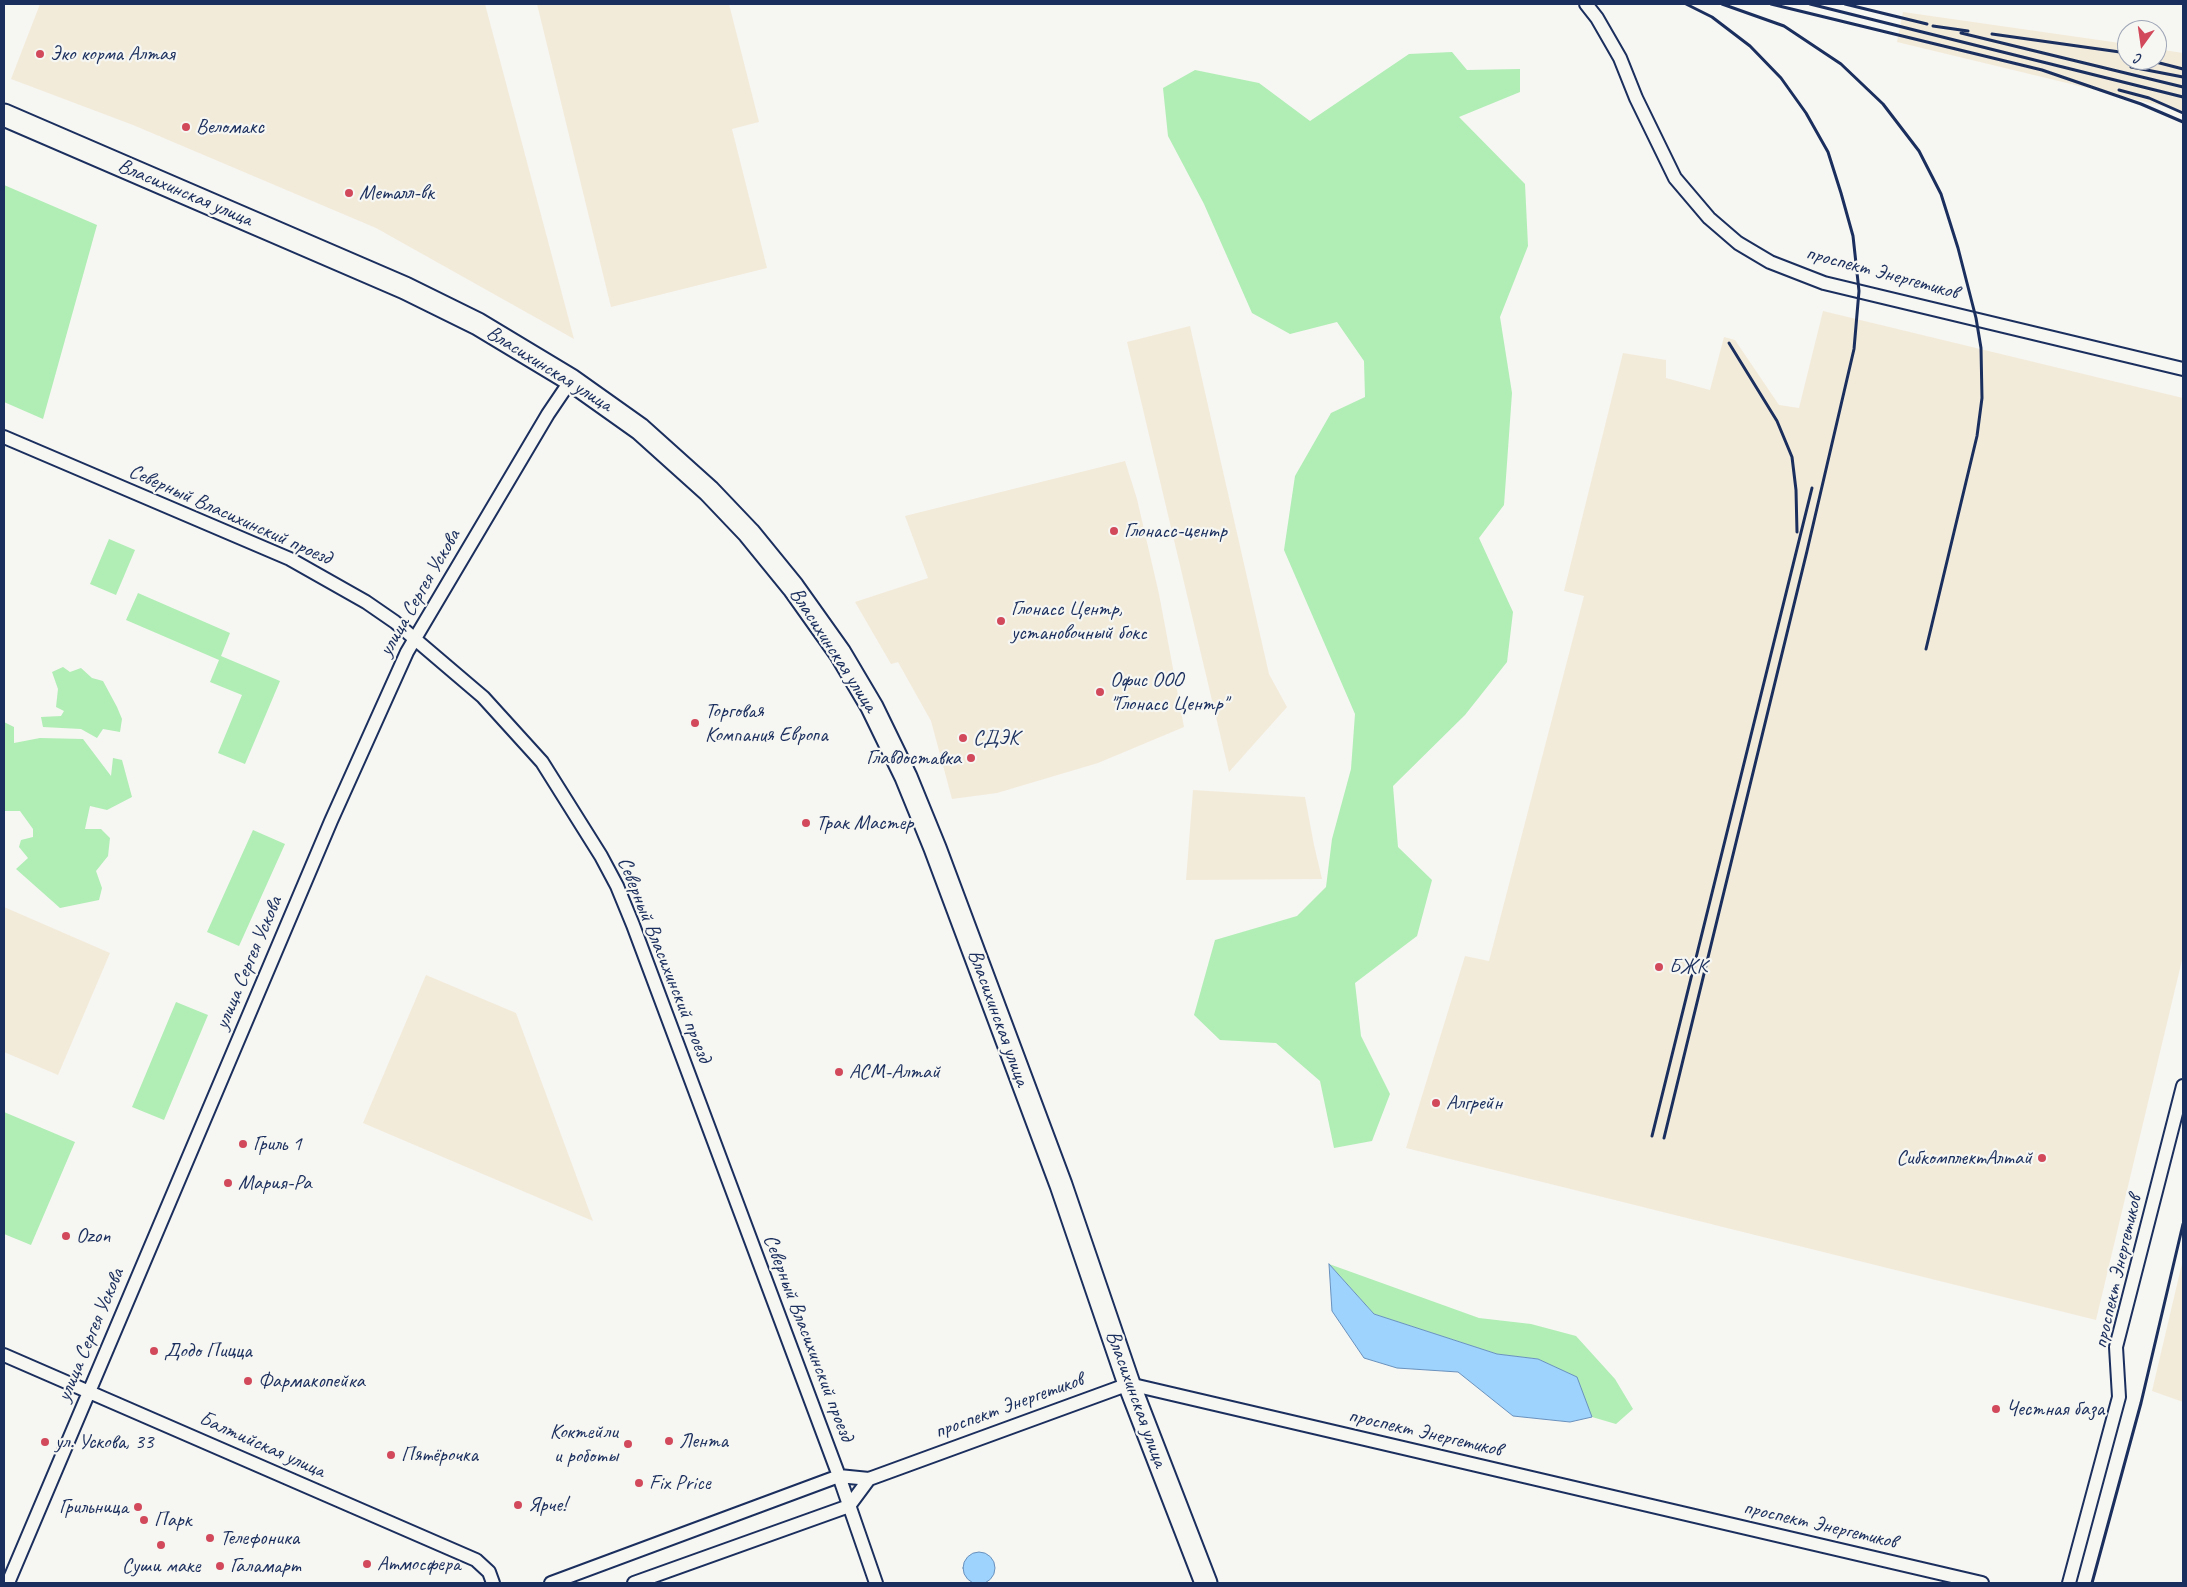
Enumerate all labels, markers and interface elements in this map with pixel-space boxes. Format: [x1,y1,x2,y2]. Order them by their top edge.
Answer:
north arrow [2117,20,2167,70]
place label: Эко корма Алтая [50,41,174,67]
marker: Эко корма Алтая [34,48,46,60]
text: С [2133,50,2144,68]
place label: Веломакс [196,114,264,140]
marker: Веломакс [180,121,192,133]
street label: Власихинская улица [114,153,256,233]
place label: Металл-вк [359,180,434,206]
marker: Металл-вк [343,187,355,199]
street label: проспект Энергетиков [1803,241,1961,305]
street label: Власихинская улица [481,320,617,418]
street label: Северный Власихинский проезд [125,459,335,571]
place label: Глонасс-центр [1124,518,1227,544]
street label: улица Сергея Ускова [374,525,466,661]
marker: Глонасс-центр [1108,525,1120,537]
street label: Власихинская улица [783,583,883,717]
place label: Глонасс Центр, установочный бокс [1011,596,1147,646]
marker: Глонасс Центр, установочный бокс [995,615,1007,627]
place label: Офис ООО "Глонасс Центр" [1110,667,1227,717]
marker: Офис ООО "Глонасс Центр" [1094,686,1106,698]
place label: Торговая Компания Европа [705,698,828,748]
marker: Торговая Компания Европа [689,717,701,729]
place label: СДЭК [973,725,1019,751]
marker: СДЭК [957,732,969,744]
place label: Главдоставка [866,745,961,771]
marker: Главдоставка [965,752,977,764]
place label: Трак Мастер [816,810,913,836]
marker: Трак Мастер [800,817,812,829]
street label: Северный Власихинский проезд [611,854,717,1066]
street label: улица Сергея Ускова [210,893,288,1033]
street label: Власихинская улица [962,946,1034,1090]
place label: БЖК [1669,954,1707,980]
marker: БЖК [1653,961,1665,973]
place label: АСМ-Алтай [849,1059,940,1085]
marker: АСМ-Алтай [833,1066,845,1078]
place label: Алгрейн [1446,1090,1502,1116]
marker: Алгрейн [1430,1097,1442,1109]
place label: Гриль 1 [253,1131,302,1157]
marker: Гриль 1 [237,1138,249,1150]
place label: СибкомплектАлтай [1896,1145,2032,1171]
marker: СибкомплектАлтай [2036,1152,2048,1164]
place label: Мария-Ра [238,1170,311,1196]
marker: Мария-Ра [222,1177,234,1189]
street label: проспект Энергетиков [2088,1193,2148,1351]
place label: Ozon [76,1223,111,1249]
marker: Ozon [60,1230,72,1242]
street label: Северный Власихинский проезд [757,1231,859,1445]
street label: улица Сергея Ускова [52,1265,130,1405]
street label: Власихинская улица [1100,1327,1172,1471]
place label: Додо Пицца [164,1338,252,1364]
marker: Додо Пицца [148,1345,160,1357]
street label: проспект Энергетиков [931,1367,1087,1445]
place label: Фармакопейка [258,1368,365,1394]
marker: Фармакопейка [242,1375,254,1387]
place label: Честная база [2006,1396,2104,1422]
street label: проспект Энергетиков [1346,1403,1504,1463]
marker: Честная база [1990,1403,2002,1415]
street label: Балтийская улица [195,1406,329,1484]
place label: Коктейли и роботы [550,1419,618,1469]
place label: Лента [679,1428,728,1454]
place label: ул. Ускова, 33 [55,1429,153,1455]
marker: Лента [663,1435,675,1447]
marker: ул. Ускова, 33 [39,1436,51,1448]
marker: Коктейли и роботы [622,1438,634,1450]
place label: Пятёрочка [401,1442,478,1468]
marker: Пятёрочка [385,1449,397,1461]
place label: Fix Price [649,1470,710,1496]
marker: Fix Price [633,1477,645,1489]
place label: Ярче! [528,1492,566,1518]
place label: Грильница [59,1494,128,1520]
street label: проспект Энергетиков [1741,1495,1899,1555]
marker: Ярче! [512,1499,524,1511]
marker: Грильница [132,1501,144,1513]
place label: Парк [154,1507,191,1533]
marker: Парк [138,1514,150,1526]
place label: Телефоника [220,1525,299,1551]
marker: Телефоника [204,1532,216,1544]
marker: Суши маке [155,1539,167,1551]
place label: Атмосфера [377,1551,460,1577]
place label: Суши маке [122,1553,200,1579]
place label: Галамарт [230,1553,300,1579]
marker: Атмосфера [361,1558,373,1570]
marker: Галамарт [214,1560,226,1572]

